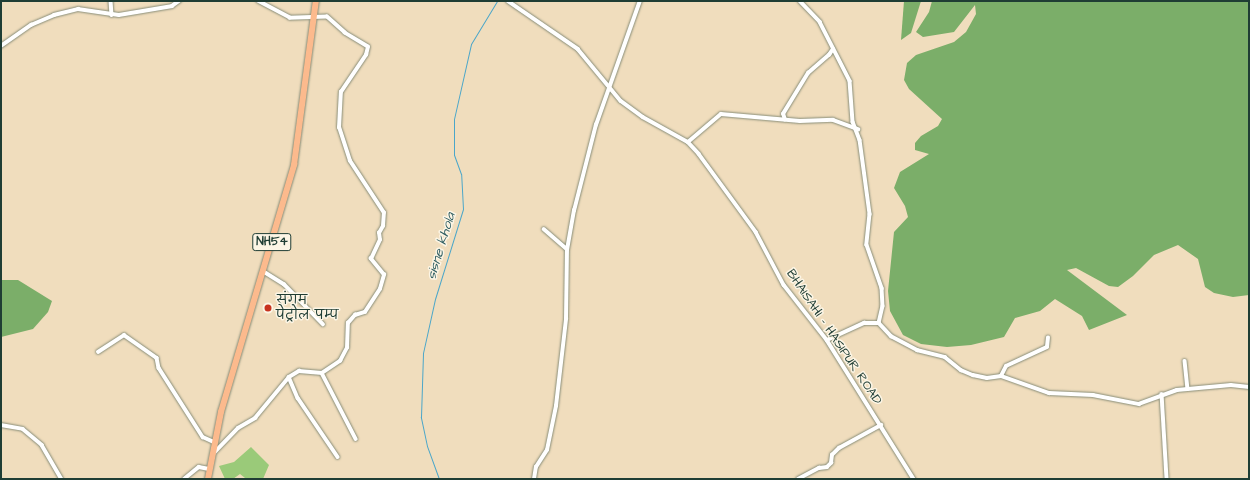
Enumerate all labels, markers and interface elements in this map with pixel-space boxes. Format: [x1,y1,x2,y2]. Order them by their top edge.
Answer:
water label: sisne khola [423,211,459,281]
road number: NH54 [252,232,292,252]
street label: BHAISAHI - HASIPUR ROAD [783,266,885,408]
place label: संगम पेट्रोल पम्प [276,293,338,324]
marker: संगम पेट्रोल पम्प [263,303,273,313]

